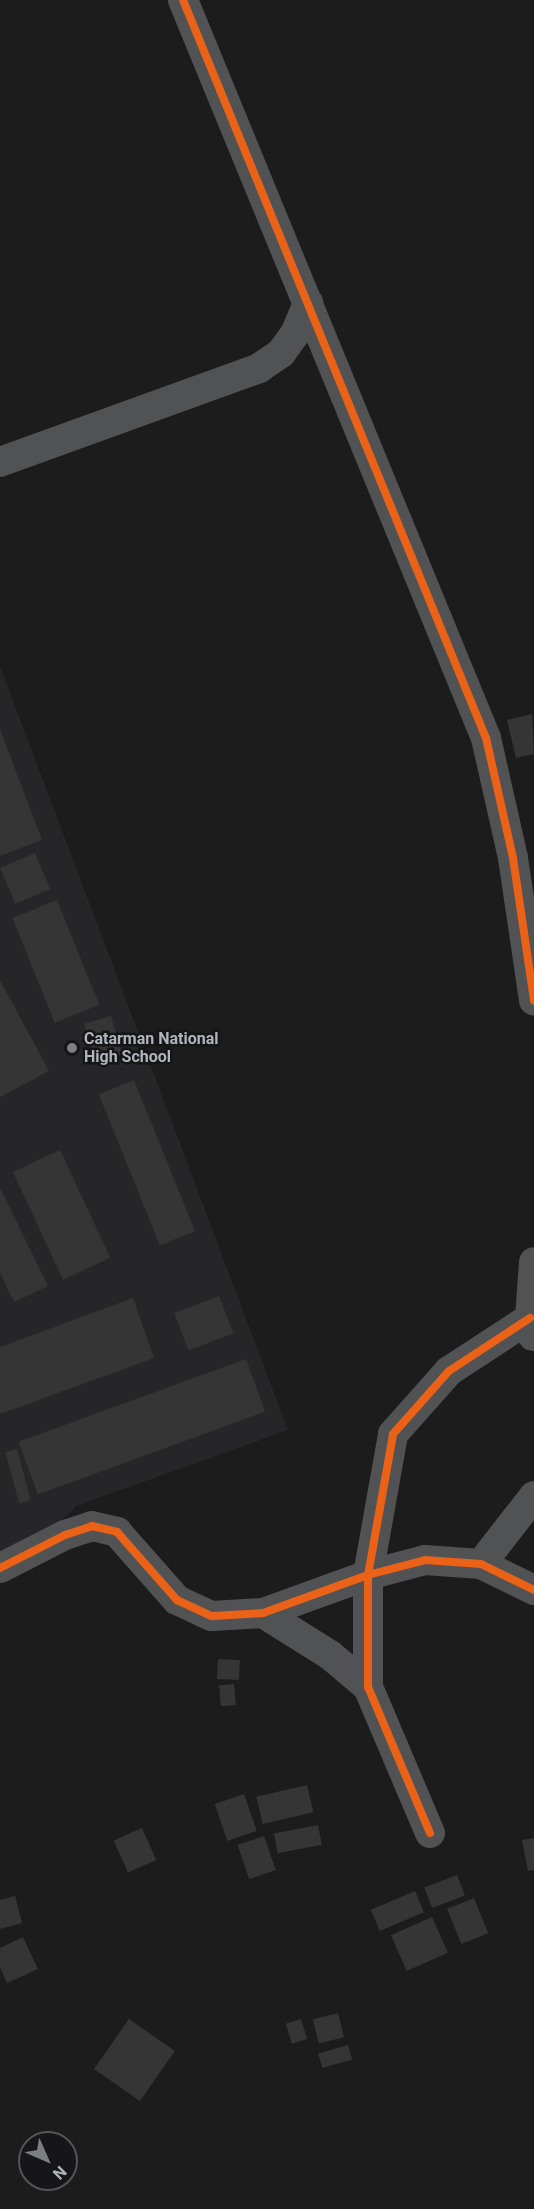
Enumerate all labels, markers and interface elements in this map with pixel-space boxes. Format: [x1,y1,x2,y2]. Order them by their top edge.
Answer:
place label: Catarman National High School [84,1029,219,1067]
marker: Catarman National High School [65,1041,79,1055]
north arrow [18,2131,78,2191]
text: N [49,2162,70,2183]

